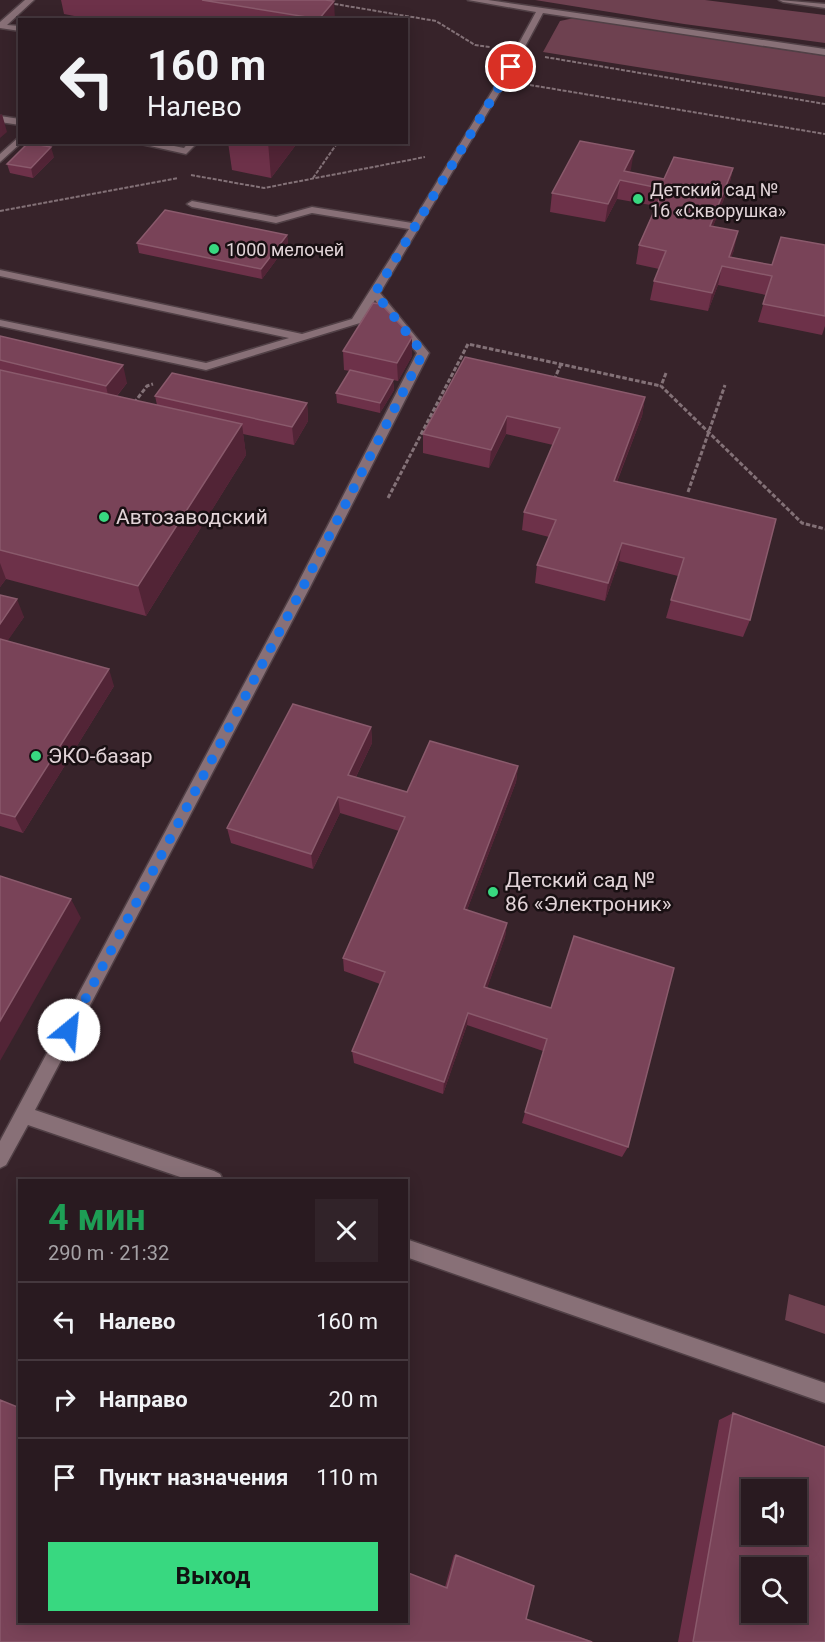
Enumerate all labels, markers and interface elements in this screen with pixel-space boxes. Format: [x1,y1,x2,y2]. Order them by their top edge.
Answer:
text: 160 m [147,41,266,90]
pin [485,41,536,92]
icon: left [48,42,126,120]
icon: arrive [494,50,527,83]
text: Налево [147,91,242,123]
place label: Детский сад № 16 «Скворушка» [650,179,786,221]
marker: Детский сад № 16 «Скворушка» [631,192,645,206]
place label: 1000 мелочей [226,239,344,260]
marker: 1000 мелочей [207,242,221,256]
place label: Автозаводский [116,505,268,529]
marker: Автозаводский [97,510,111,524]
place label: ЭКО-базар [48,744,153,768]
marker: ЭКО-базар [29,749,43,763]
place label: Детский сад № 86 «Электроник» [505,868,672,916]
marker: Детский сад № 86 «Электроник» [486,885,500,899]
position arrow [37,998,101,1062]
text: 4 мин [48,1197,146,1239]
button: close [315,1199,378,1262]
text: 290 m · 21:32 [48,1241,169,1265]
icon: left [48,1305,81,1338]
text: Налево [99,1309,176,1334]
text: 160 m [316,1309,378,1334]
icon: right [48,1383,81,1416]
text: Направо [99,1387,188,1412]
text: 20 m [329,1387,378,1412]
icon: arrive [48,1461,81,1494]
text: Пункт назначения [99,1465,288,1490]
text: 110 m [316,1465,378,1490]
map controls [741,1479,807,1623]
button: sound [741,1479,807,1545]
button: Выход [48,1542,378,1611]
button: search [741,1557,807,1623]

